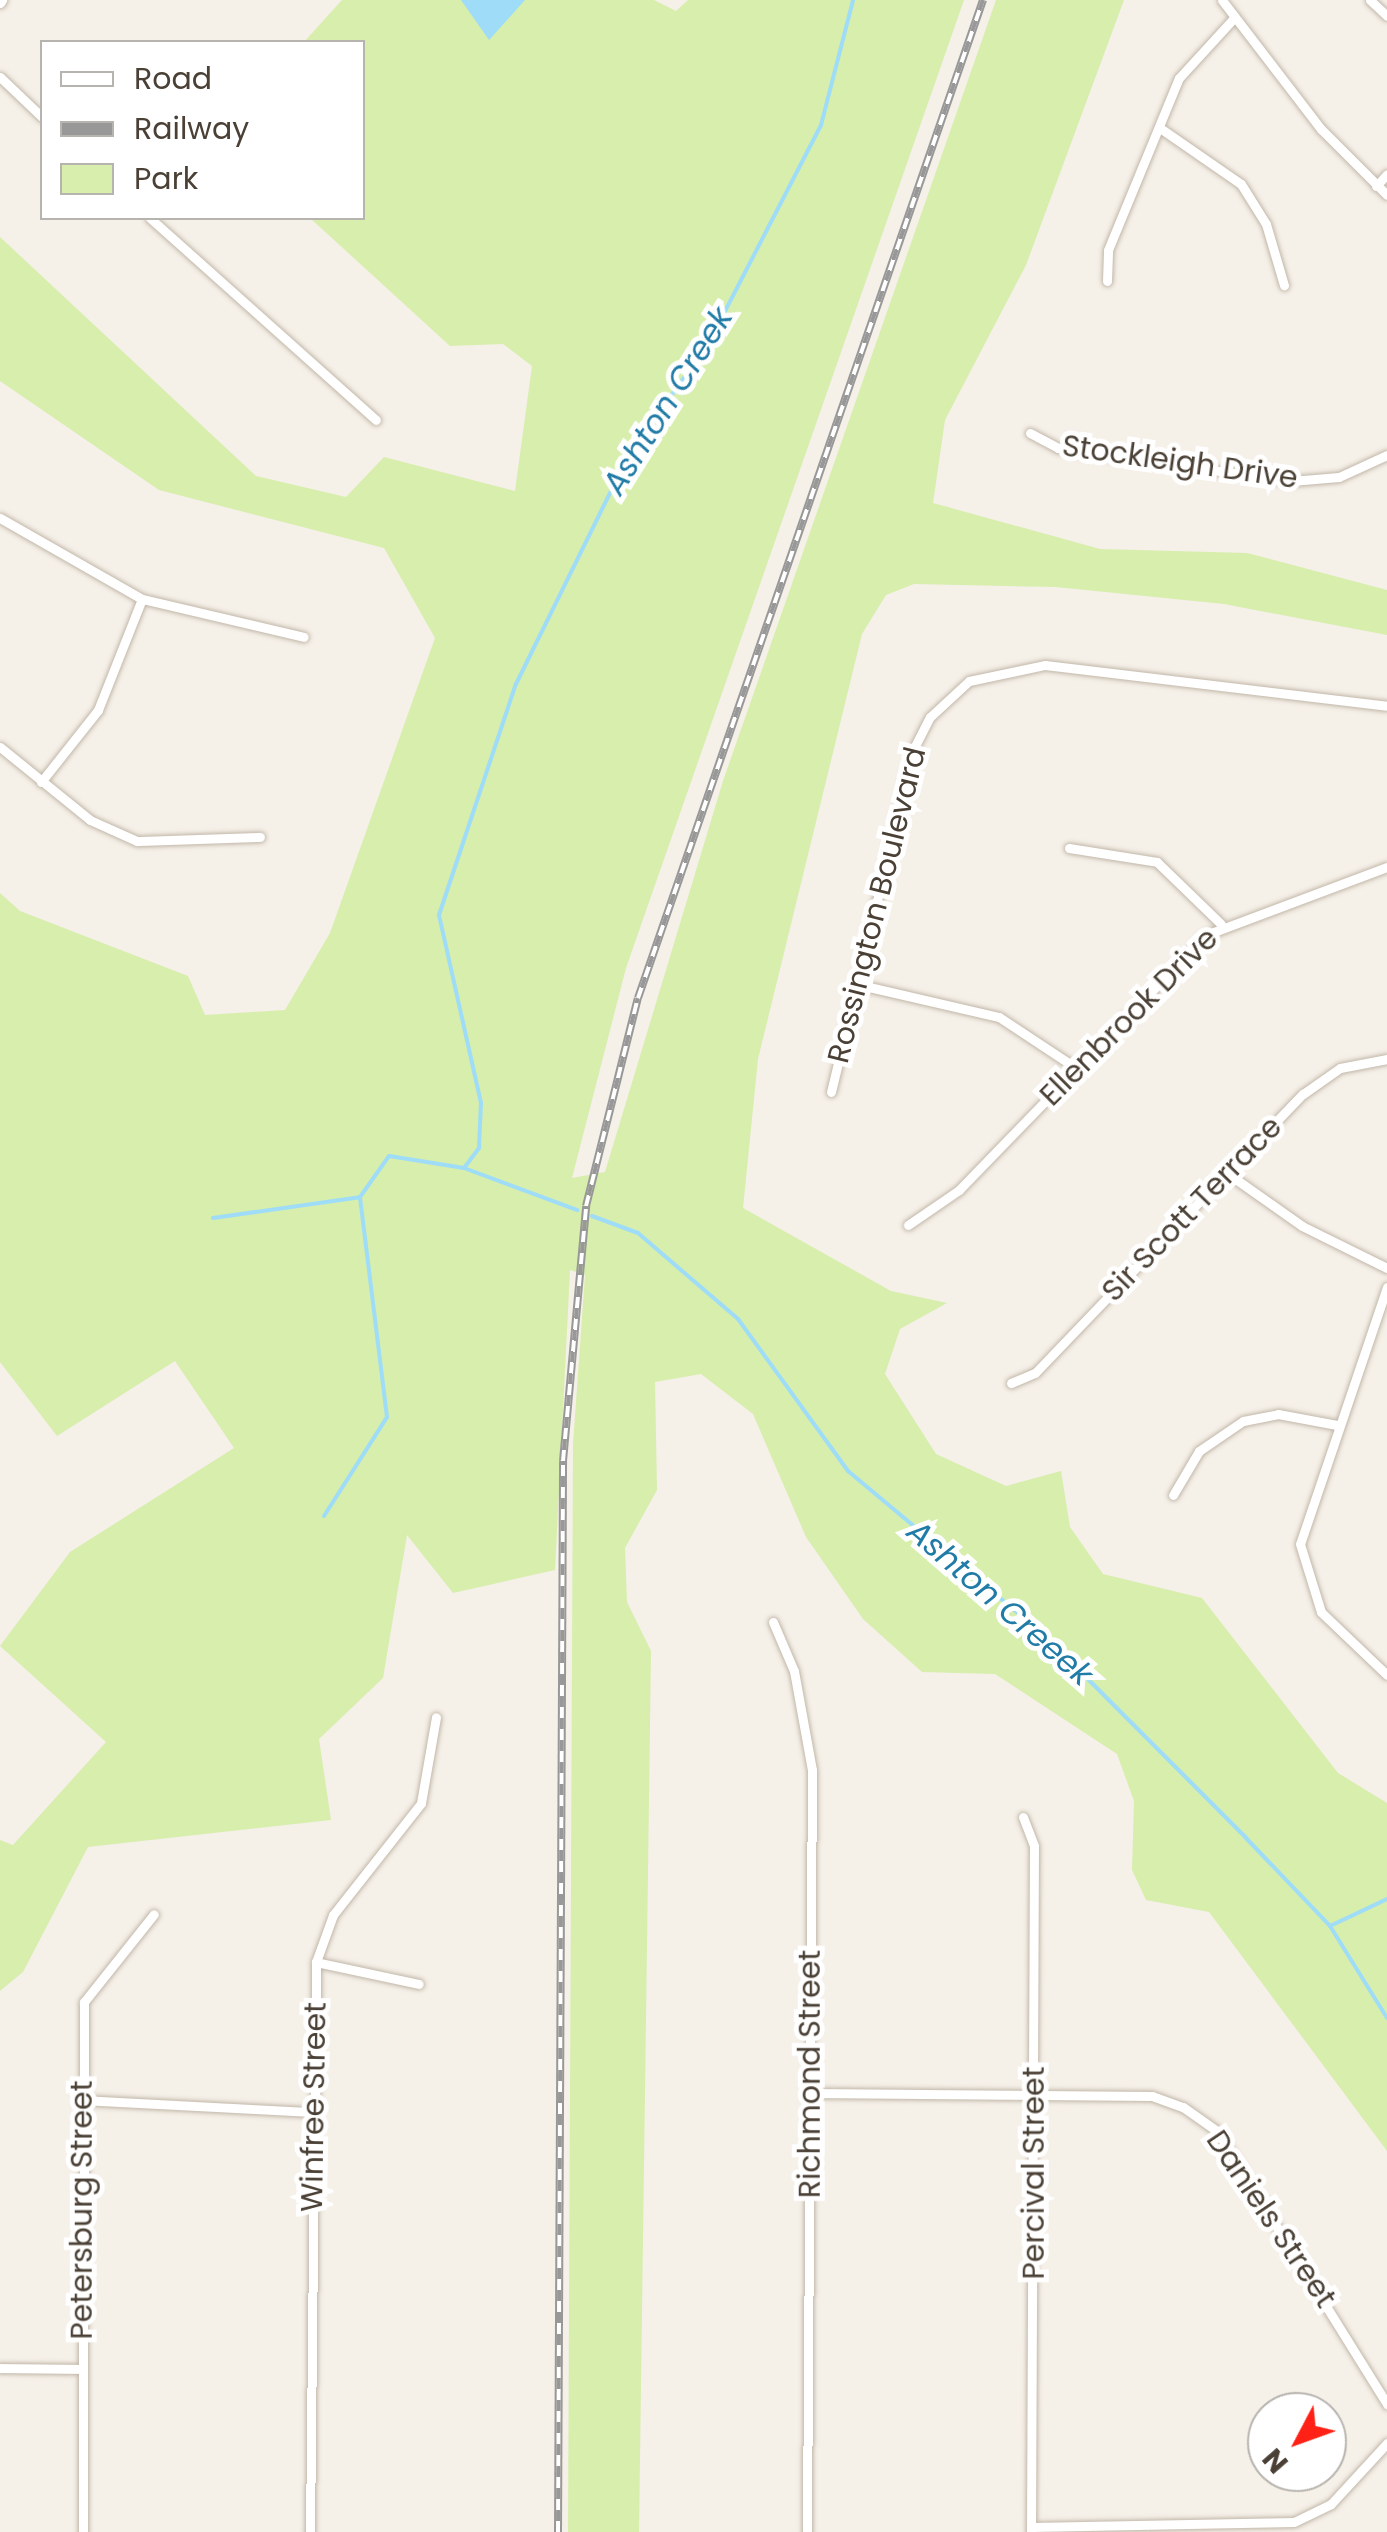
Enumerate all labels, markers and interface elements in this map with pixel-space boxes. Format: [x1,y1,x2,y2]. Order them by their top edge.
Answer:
legend [40,40,365,220]
text: Road [134,57,212,100]
text: Railway [134,107,249,150]
text: Park [134,157,198,200]
water label: Ashton Creek [595,300,741,502]
street label: Stockleigh Drive [1060,428,1300,496]
street label: Rossington Boulevard [820,743,934,1067]
street label: Ellenbrook Drive [1033,921,1225,1113]
street label: Sir Scott Terrace [1095,1109,1289,1309]
water label: Ashton Creeek [899,1512,1101,1694]
street label: Richmond Street [792,1950,828,2198]
street label: Winfree Street [294,2002,334,2212]
street label: Percival Street [1016,2066,1052,2280]
street label: Petersburg Street [64,2080,100,2340]
street label: Daniels Street [1199,2124,1343,2314]
north arrow [1247,2392,1347,2492]
text: N [1254,2440,1297,2481]

